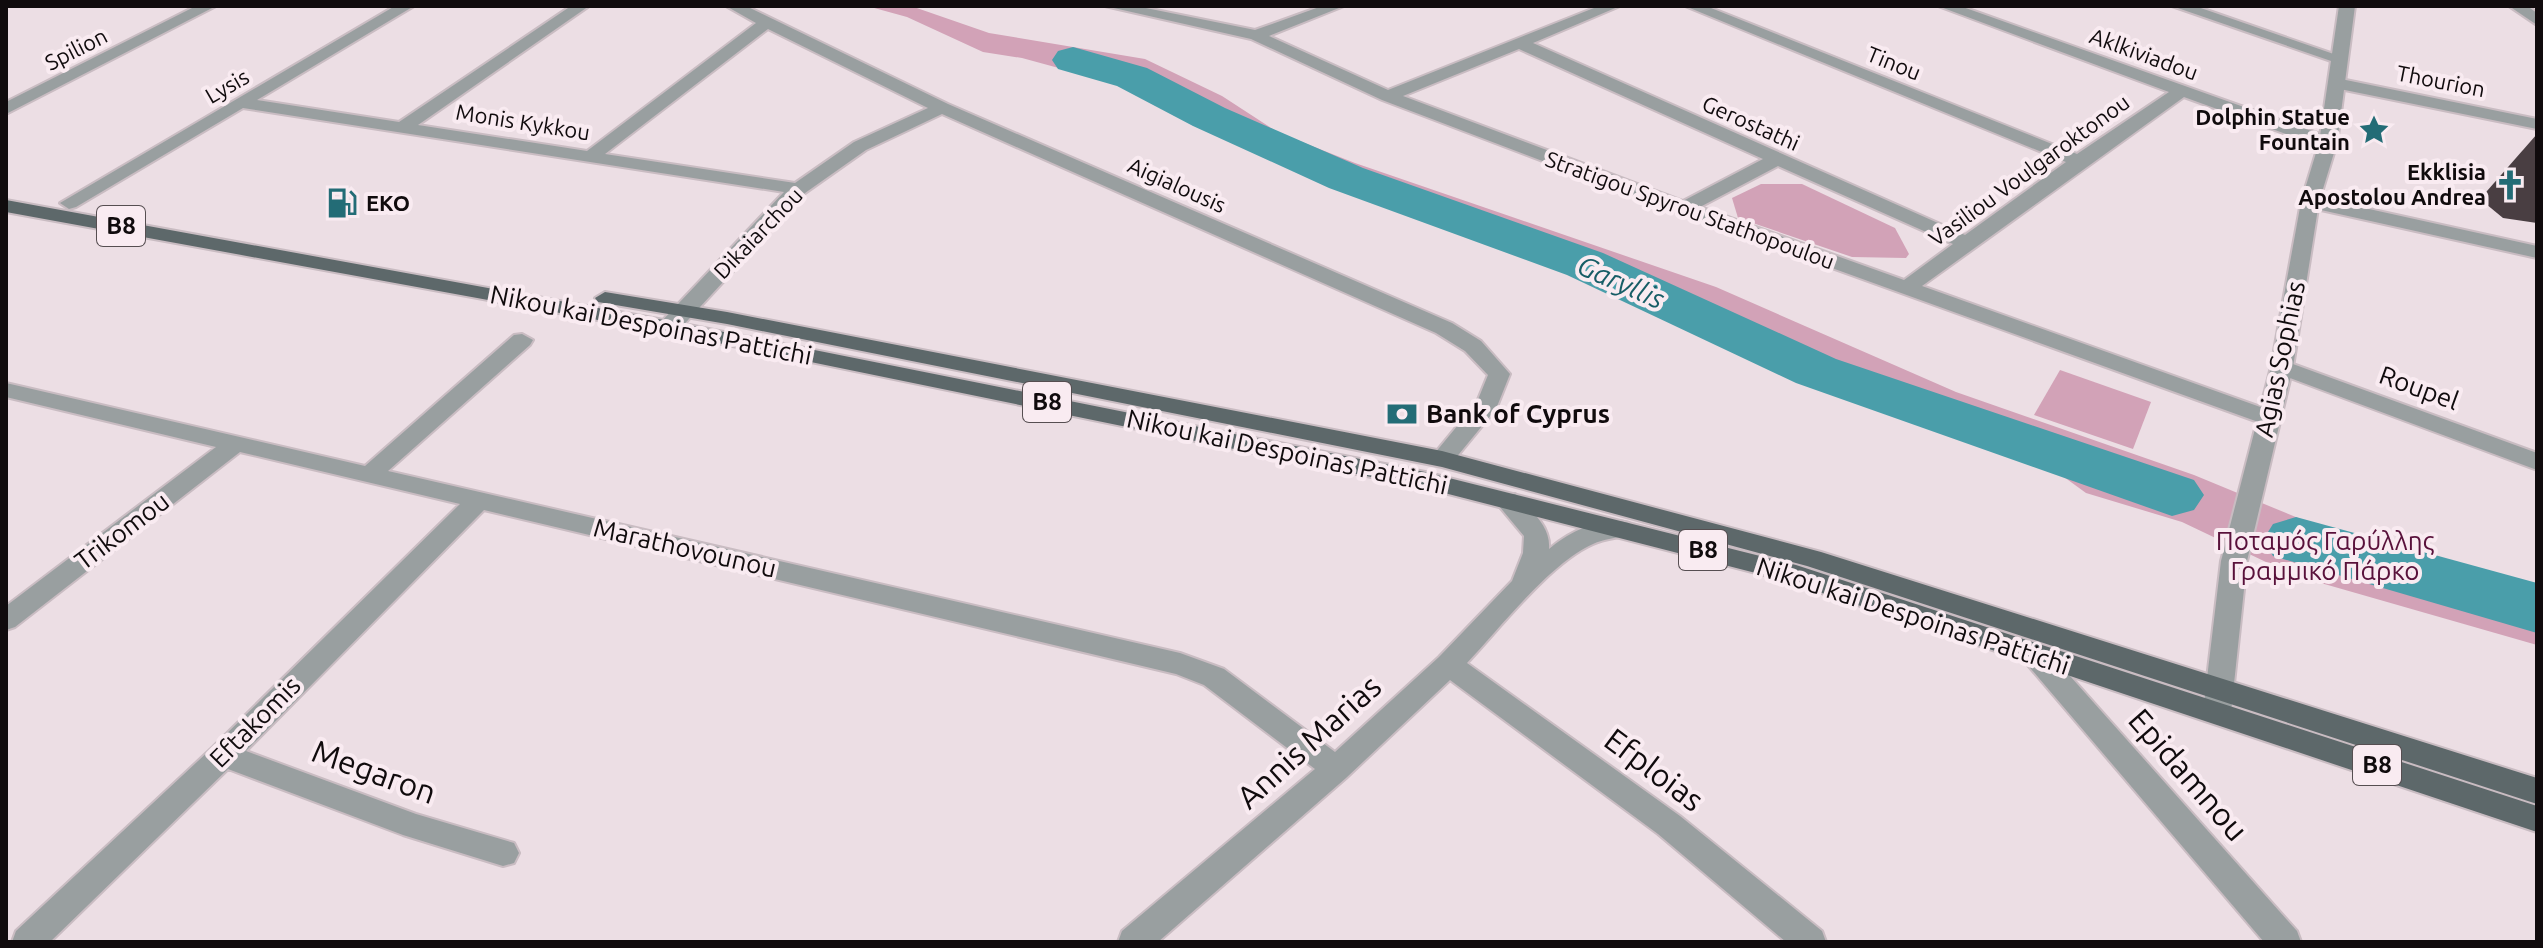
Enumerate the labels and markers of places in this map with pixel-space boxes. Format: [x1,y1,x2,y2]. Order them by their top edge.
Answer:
place label: Dolphin Statue Fountain [2195,104,2350,154]
place icon: Dolphin Statue Fountain [2357,113,2391,147]
place label: Ekklisia Apostolou Andrea [2298,159,2486,209]
church icon: Ekklisia Apostolou Andrea [2493,168,2527,202]
fuel station icon: EKO [325,186,359,220]
place label: EKO [366,190,410,215]
bank icon: Bank of Cyprus [1385,397,1419,431]
place label: Bank of Cyprus [1426,399,1610,428]

